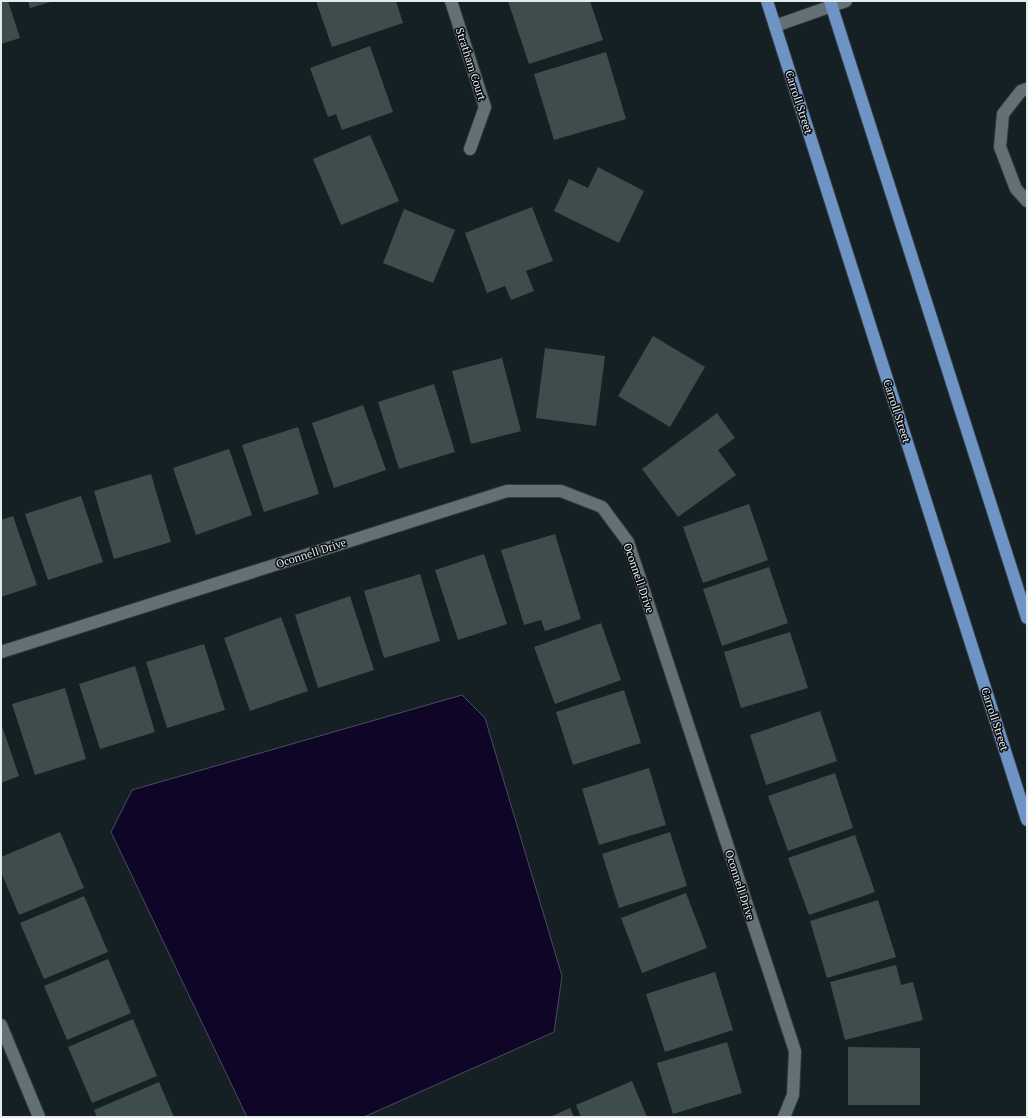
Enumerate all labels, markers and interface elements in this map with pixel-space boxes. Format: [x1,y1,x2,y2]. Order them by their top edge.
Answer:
street label: Stratham Court [453,26,489,102]
street label: Carroll Street [782,69,816,135]
street label: Carroll Street [880,378,914,444]
street label: Oconnell Drive [274,535,348,571]
street label: Oconnell Drive [620,541,658,615]
street label: Carroll Street [978,686,1012,752]
street label: Oconnell Drive [722,848,758,922]

